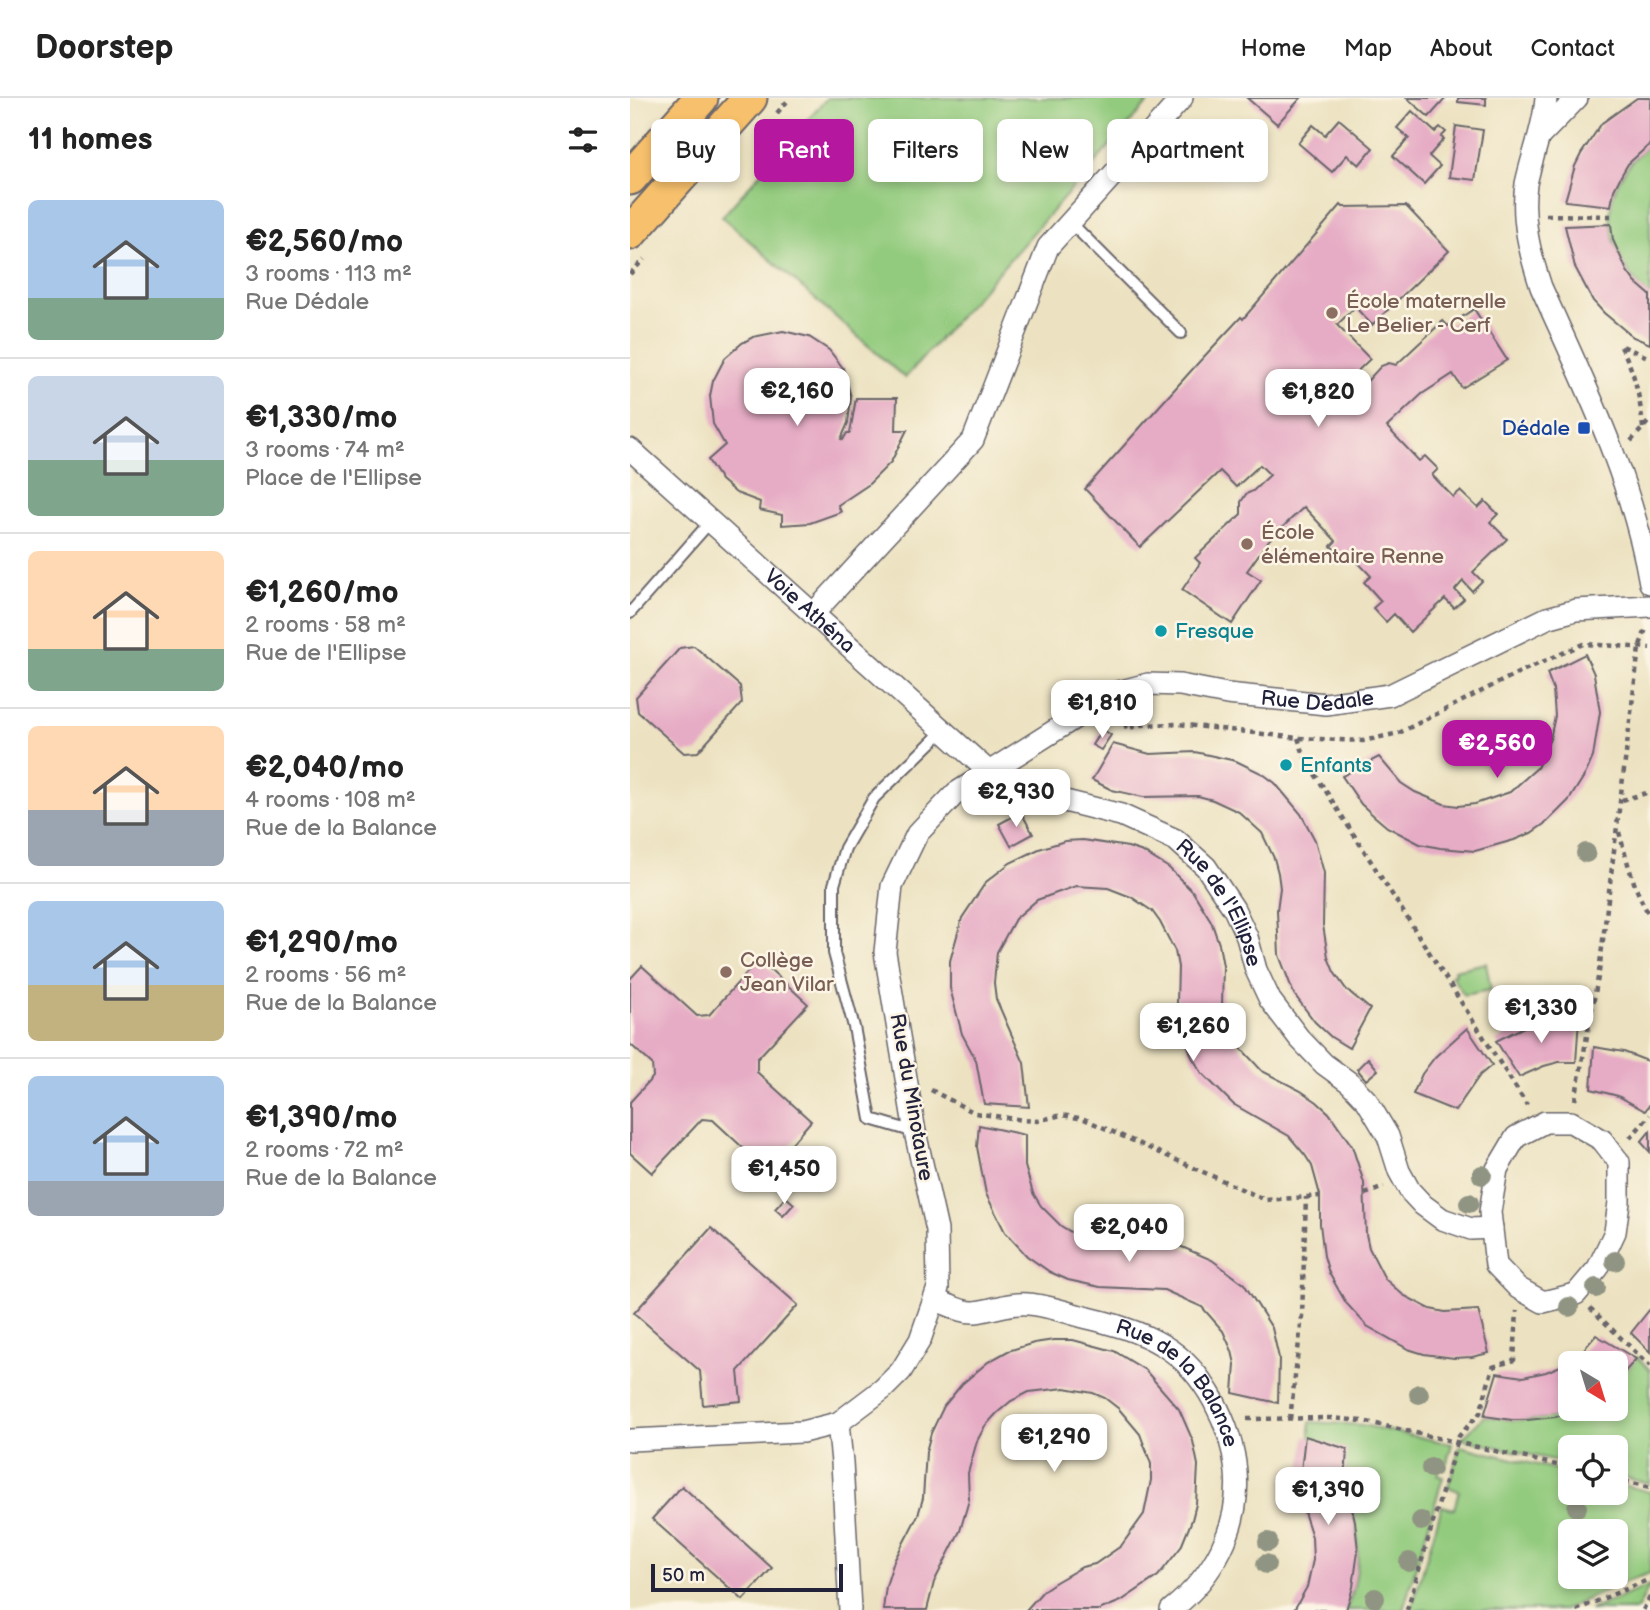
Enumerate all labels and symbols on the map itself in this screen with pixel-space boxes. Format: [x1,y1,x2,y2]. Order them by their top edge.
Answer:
place label: École maternelle Le Belier - Cerf [1346,289,1506,338]
marker: École maternelle Le Belier - Cerf [1324,305,1340,321]
pin: €2,160 [740,368,854,428]
pin: €1,820 [1261,370,1375,429]
place label: Dédale [1501,416,1570,441]
marker: Dédale [1576,420,1592,436]
place label: École élémentaire Renne [1261,520,1444,569]
marker: École élémentaire Renne [1239,536,1255,552]
street label: Voie Athéna [759,564,860,659]
place label: Fresque [1175,619,1254,644]
marker: Fresque [1153,623,1169,639]
pin: €1,810 [1045,680,1159,740]
street label: Rue Dédale [1260,685,1375,718]
pin: €2,560 [1440,720,1554,780]
place label: Enfants [1300,753,1372,778]
marker: Enfants [1278,757,1294,773]
pin: €2,930 [959,770,1073,829]
street label: Rue de l'Ellipse [1170,834,1266,969]
place label: Collège Jean Vilar [740,948,834,997]
marker: Collège Jean Vilar [718,964,734,980]
pin: €1,330 [1484,986,1598,1045]
pin: €1,260 [1136,1004,1250,1063]
street label: Rue du Minotaure [884,1011,939,1183]
pin: €1,450 [727,1146,841,1206]
pin: €2,040 [1072,1204,1186,1264]
street label: Rue de la Balance [1113,1314,1243,1450]
north arrow [1558,1351,1628,1421]
pin: €1,290 [997,1414,1111,1474]
pin: €1,390 [1271,1468,1385,1527]
scale bar [651,1561,844,1593]

